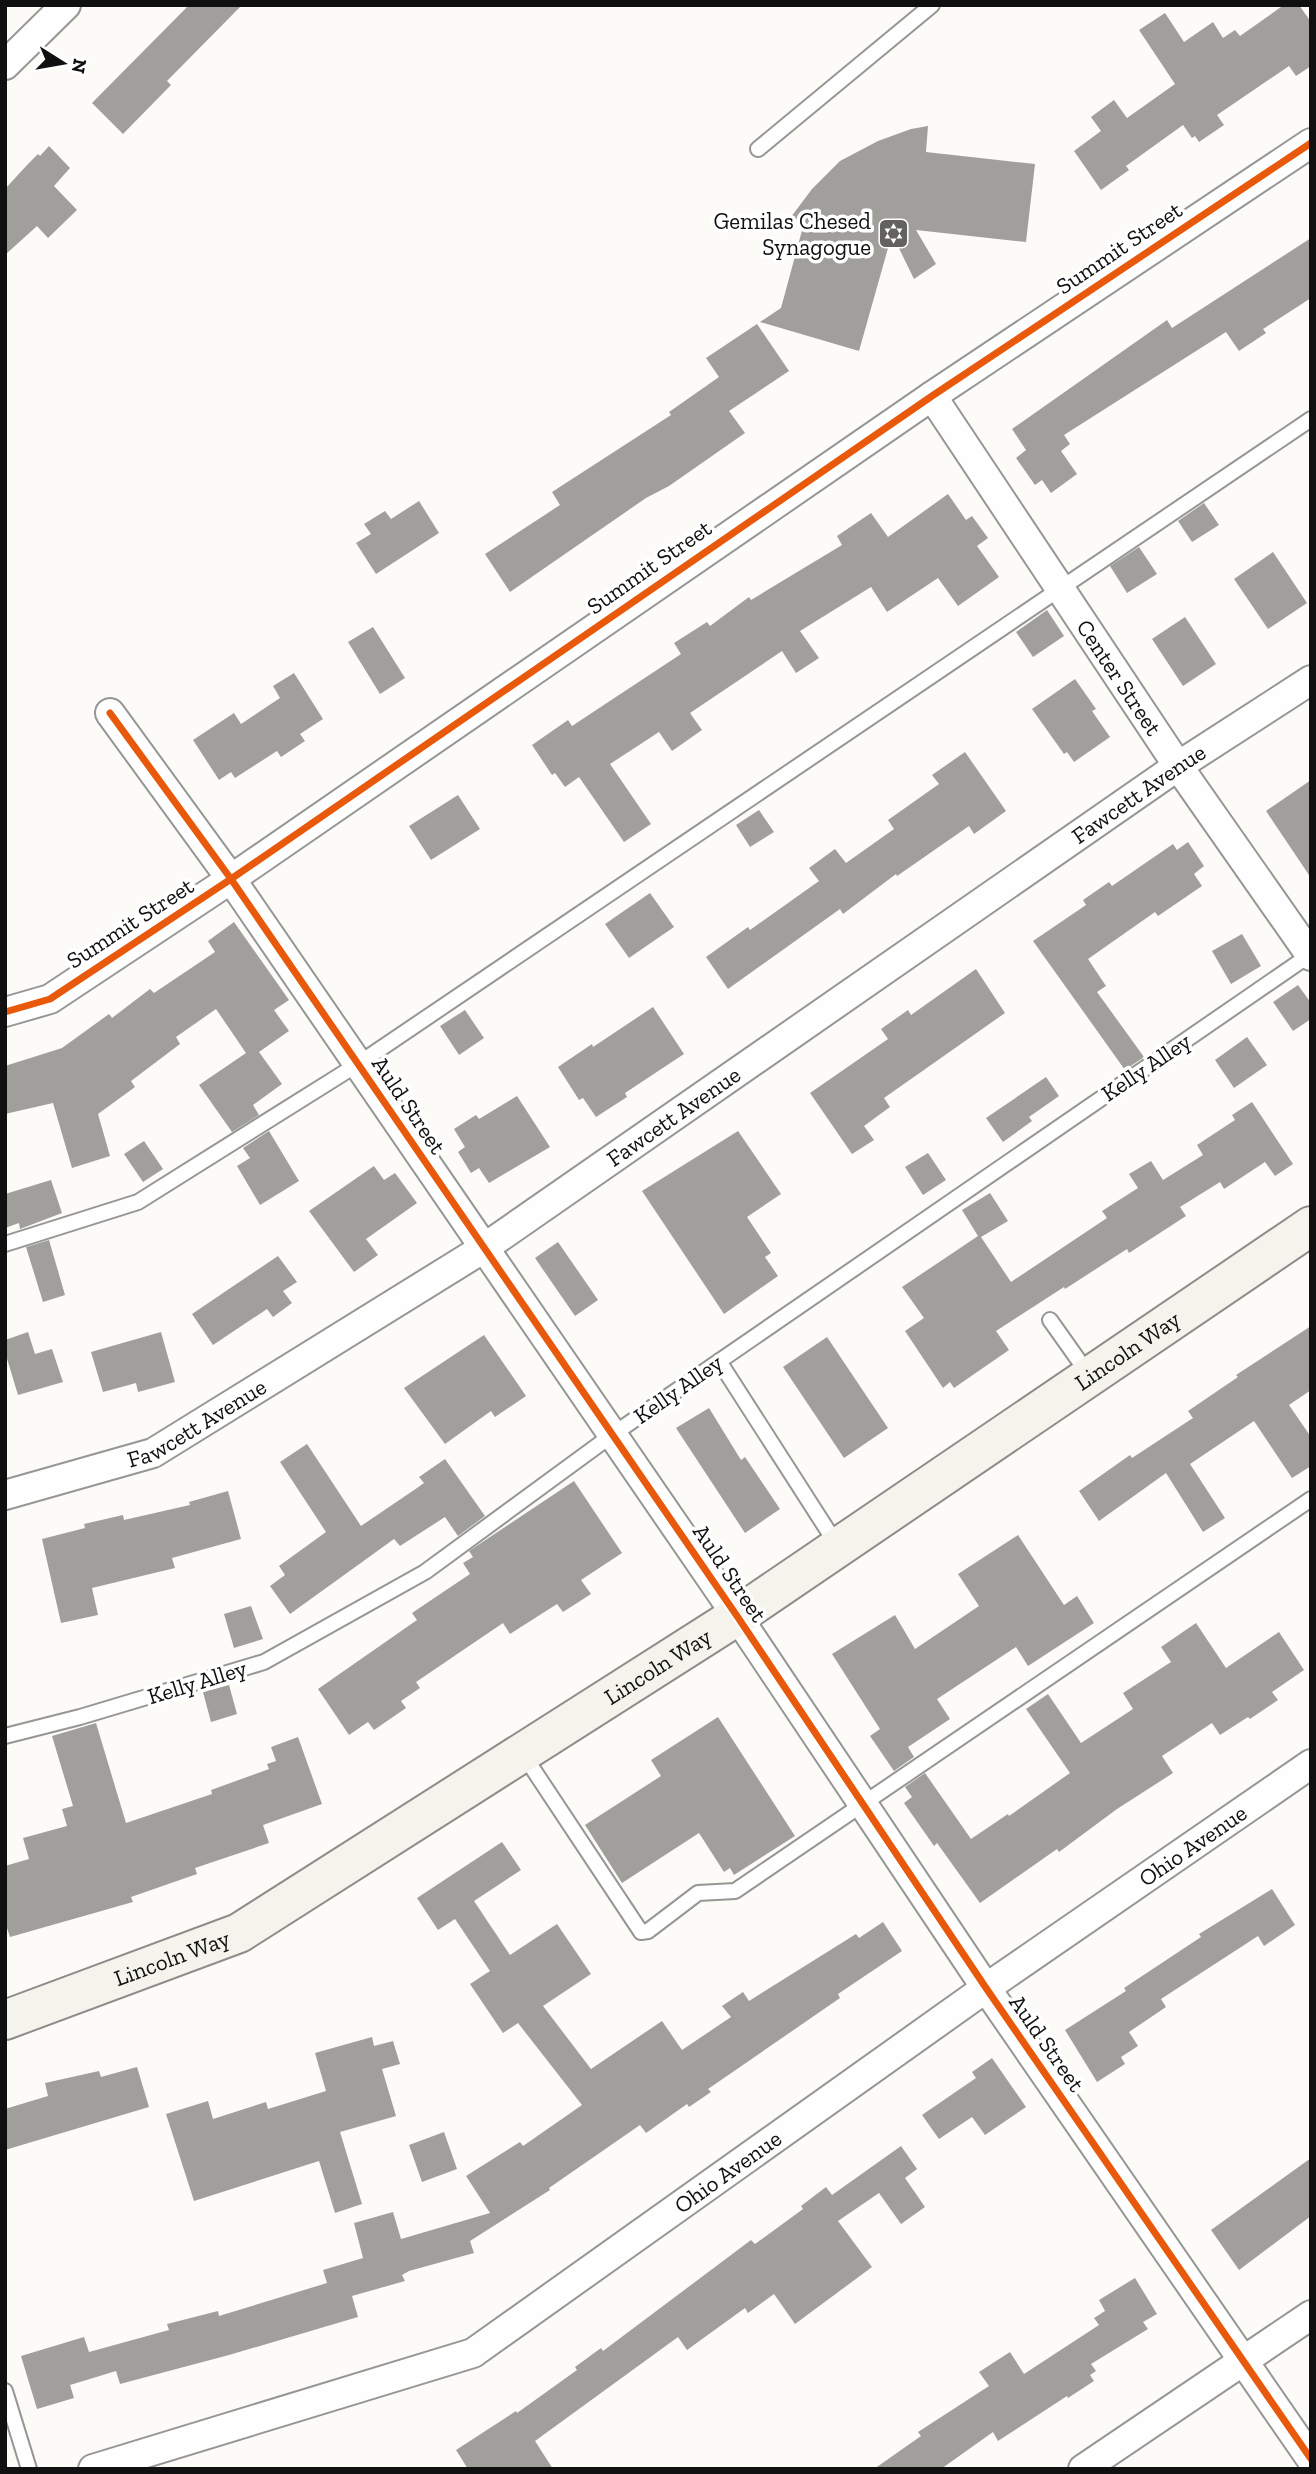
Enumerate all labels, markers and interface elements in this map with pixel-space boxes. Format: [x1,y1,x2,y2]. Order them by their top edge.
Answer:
north arrow [28,28,98,98]
text: N [67,57,92,75]
street label: Summit Street [1051,195,1188,300]
place label: Gemilas Chesed Synagogue [713,207,871,261]
synagogue icon: Gemilas Chesed Synagogue [877,217,911,251]
street label: Summit Street [581,513,717,620]
street label: Center Street [1071,614,1168,741]
street label: Fawcett Avenue [1066,738,1211,850]
street label: Summit Street [61,871,199,974]
street label: Kelly Alley [1096,1027,1196,1107]
street label: Auld Street [366,1051,452,1160]
street label: Fawcett Avenue [601,1060,746,1172]
street label: Lincoln Way [1069,1305,1186,1396]
street label: Kelly Alley [628,1348,728,1430]
street label: Fawcett Avenue [124,1372,271,1474]
street label: Auld Street [687,1519,773,1628]
street label: Lincoln Way [599,1622,717,1711]
street label: Kelly Alley [144,1654,250,1710]
street label: Ohio Avenue [1133,1798,1252,1893]
street label: Lincoln Way [110,1924,234,1992]
street label: Auld Street [1003,1989,1091,2097]
street label: Ohio Avenue [669,2124,787,2219]

